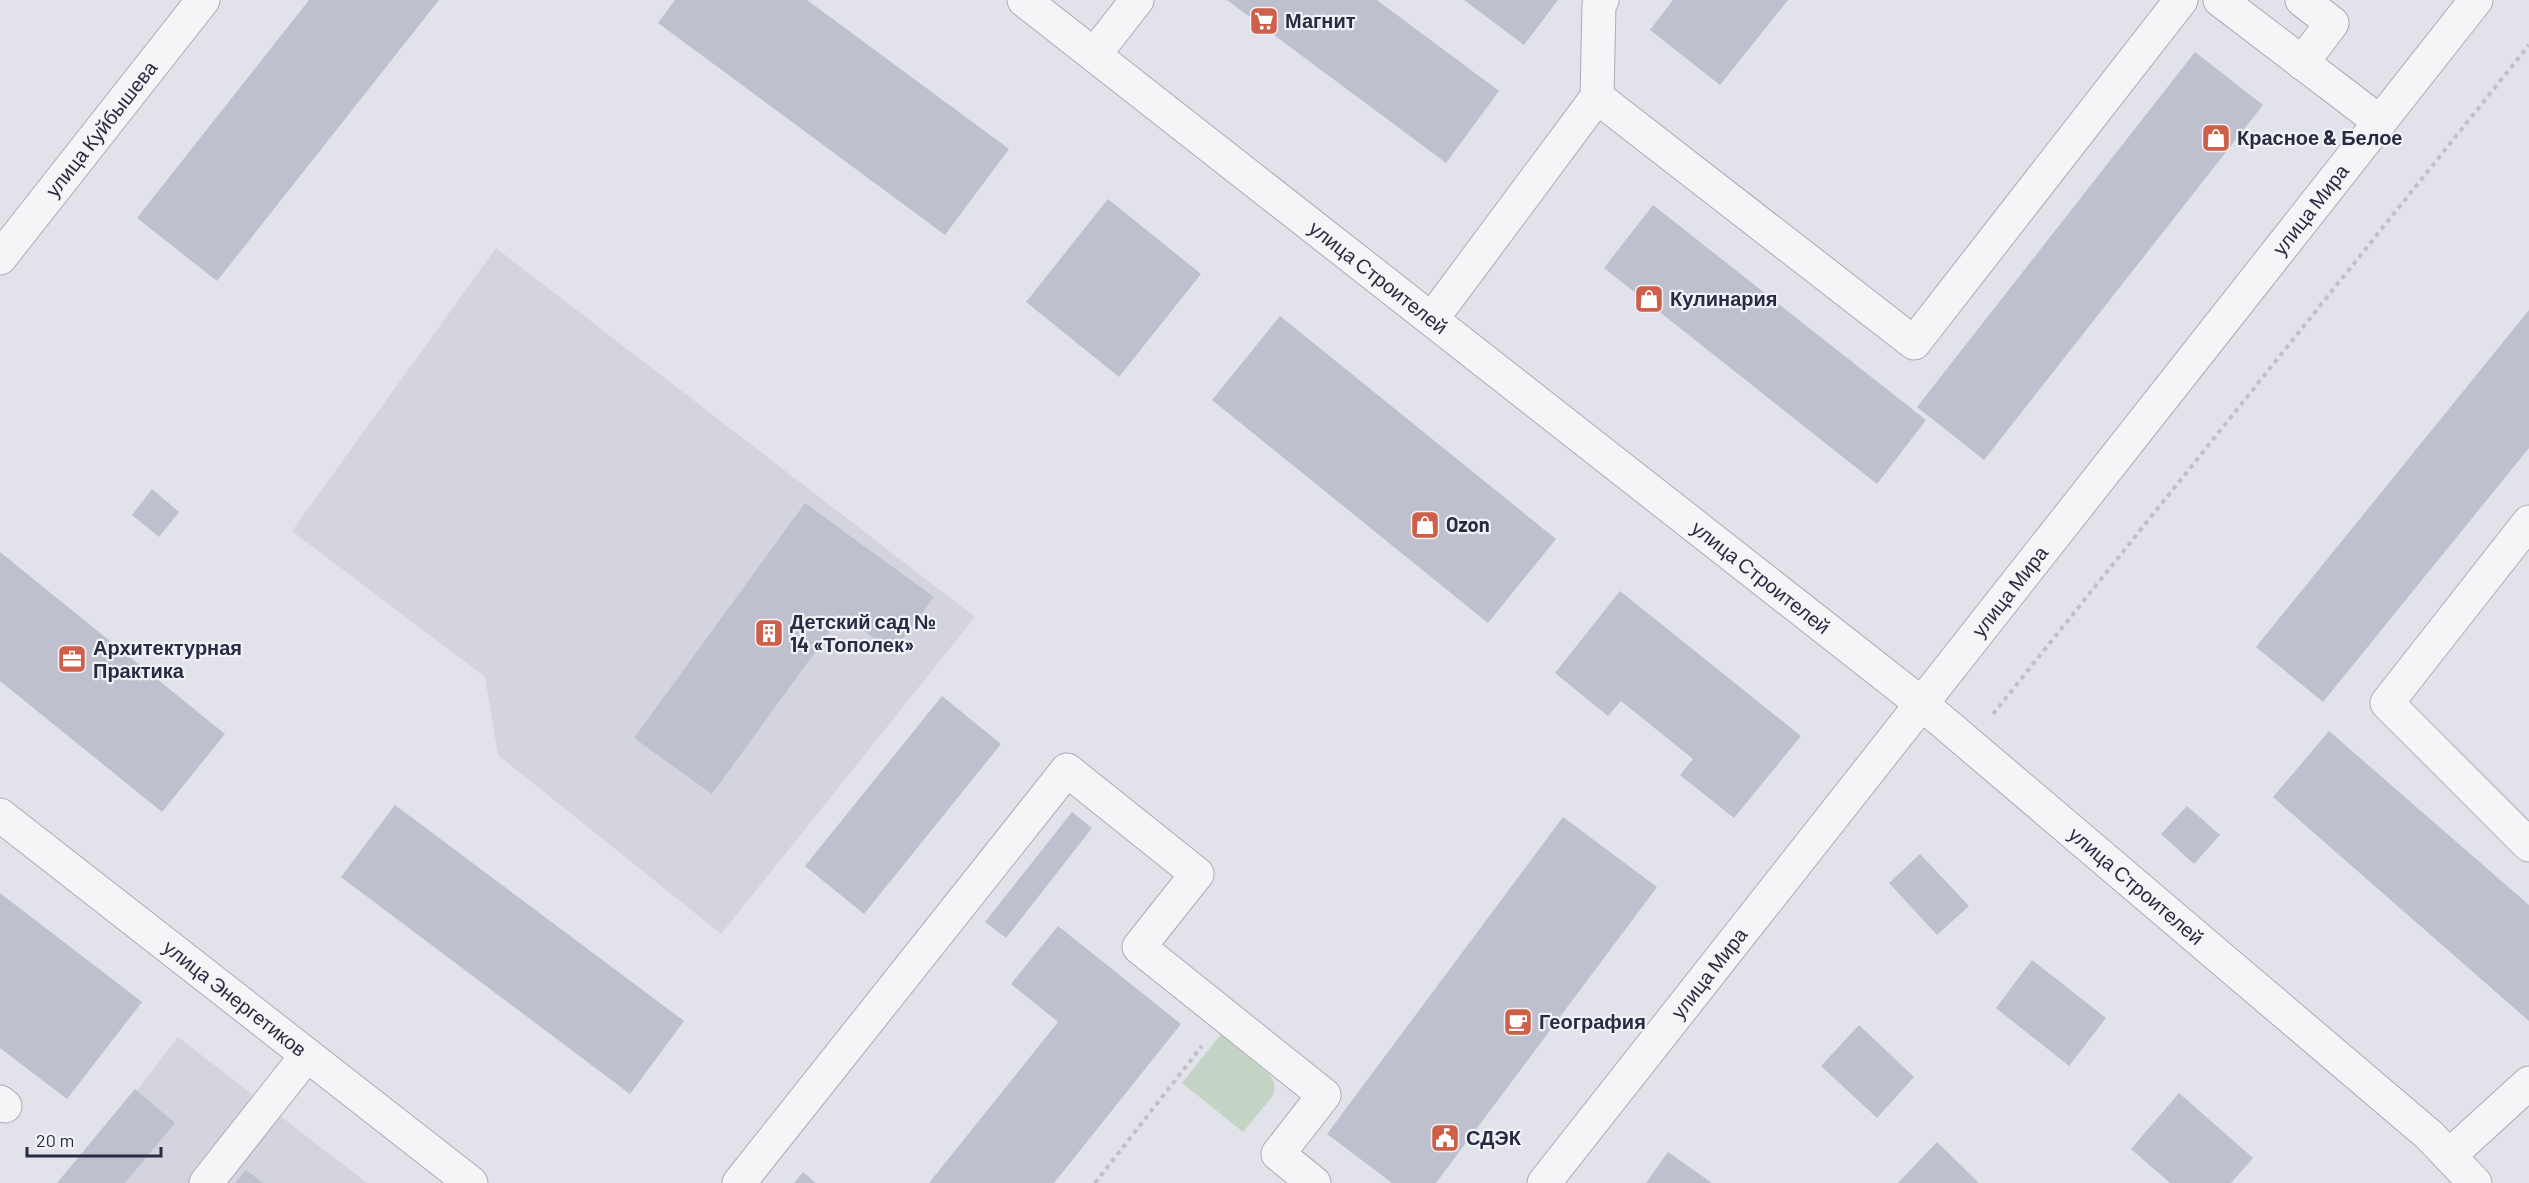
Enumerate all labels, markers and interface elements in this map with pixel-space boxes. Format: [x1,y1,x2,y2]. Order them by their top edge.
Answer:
supermarket icon: Магнит [1248,5,1280,37]
place label: Магнит [1285,8,1356,32]
street label: улица Куйбышева [40,55,162,201]
shop icon: Красное & Белое [2200,122,2232,154]
place label: Красное & Белое [2237,125,2402,149]
street label: улица Мира [2267,158,2354,259]
street label: улица Строителей [1305,215,1453,339]
shop icon: Кулинария [1633,283,1665,315]
place label: Кулинария [1670,286,1777,310]
shop icon: Ozon [1409,509,1441,541]
place label: Ozon [1446,512,1490,536]
street label: улица Строителей [1687,515,1835,638]
street label: улица Мира [1966,540,2053,641]
place label: Детский сад № 14 «Тополек» [790,609,936,656]
building icon: Детский сад № 14 «Тополек» [753,617,785,649]
place label: Архитектурная Практика [93,635,242,682]
office icon: Архитектурная Практика [56,643,88,675]
street label: улица Строителей [2064,821,2209,949]
street label: улица Мира [1665,922,1752,1023]
street label: улица Энергетиков [159,934,312,1061]
cafe icon: География [1502,1006,1534,1038]
place label: География [1539,1009,1646,1033]
scale bar [27,1120,160,1158]
public building icon: СДЭК [1429,1122,1461,1154]
place label: СДЭК [1466,1125,1522,1149]
text: 20 m [36,1129,74,1151]

